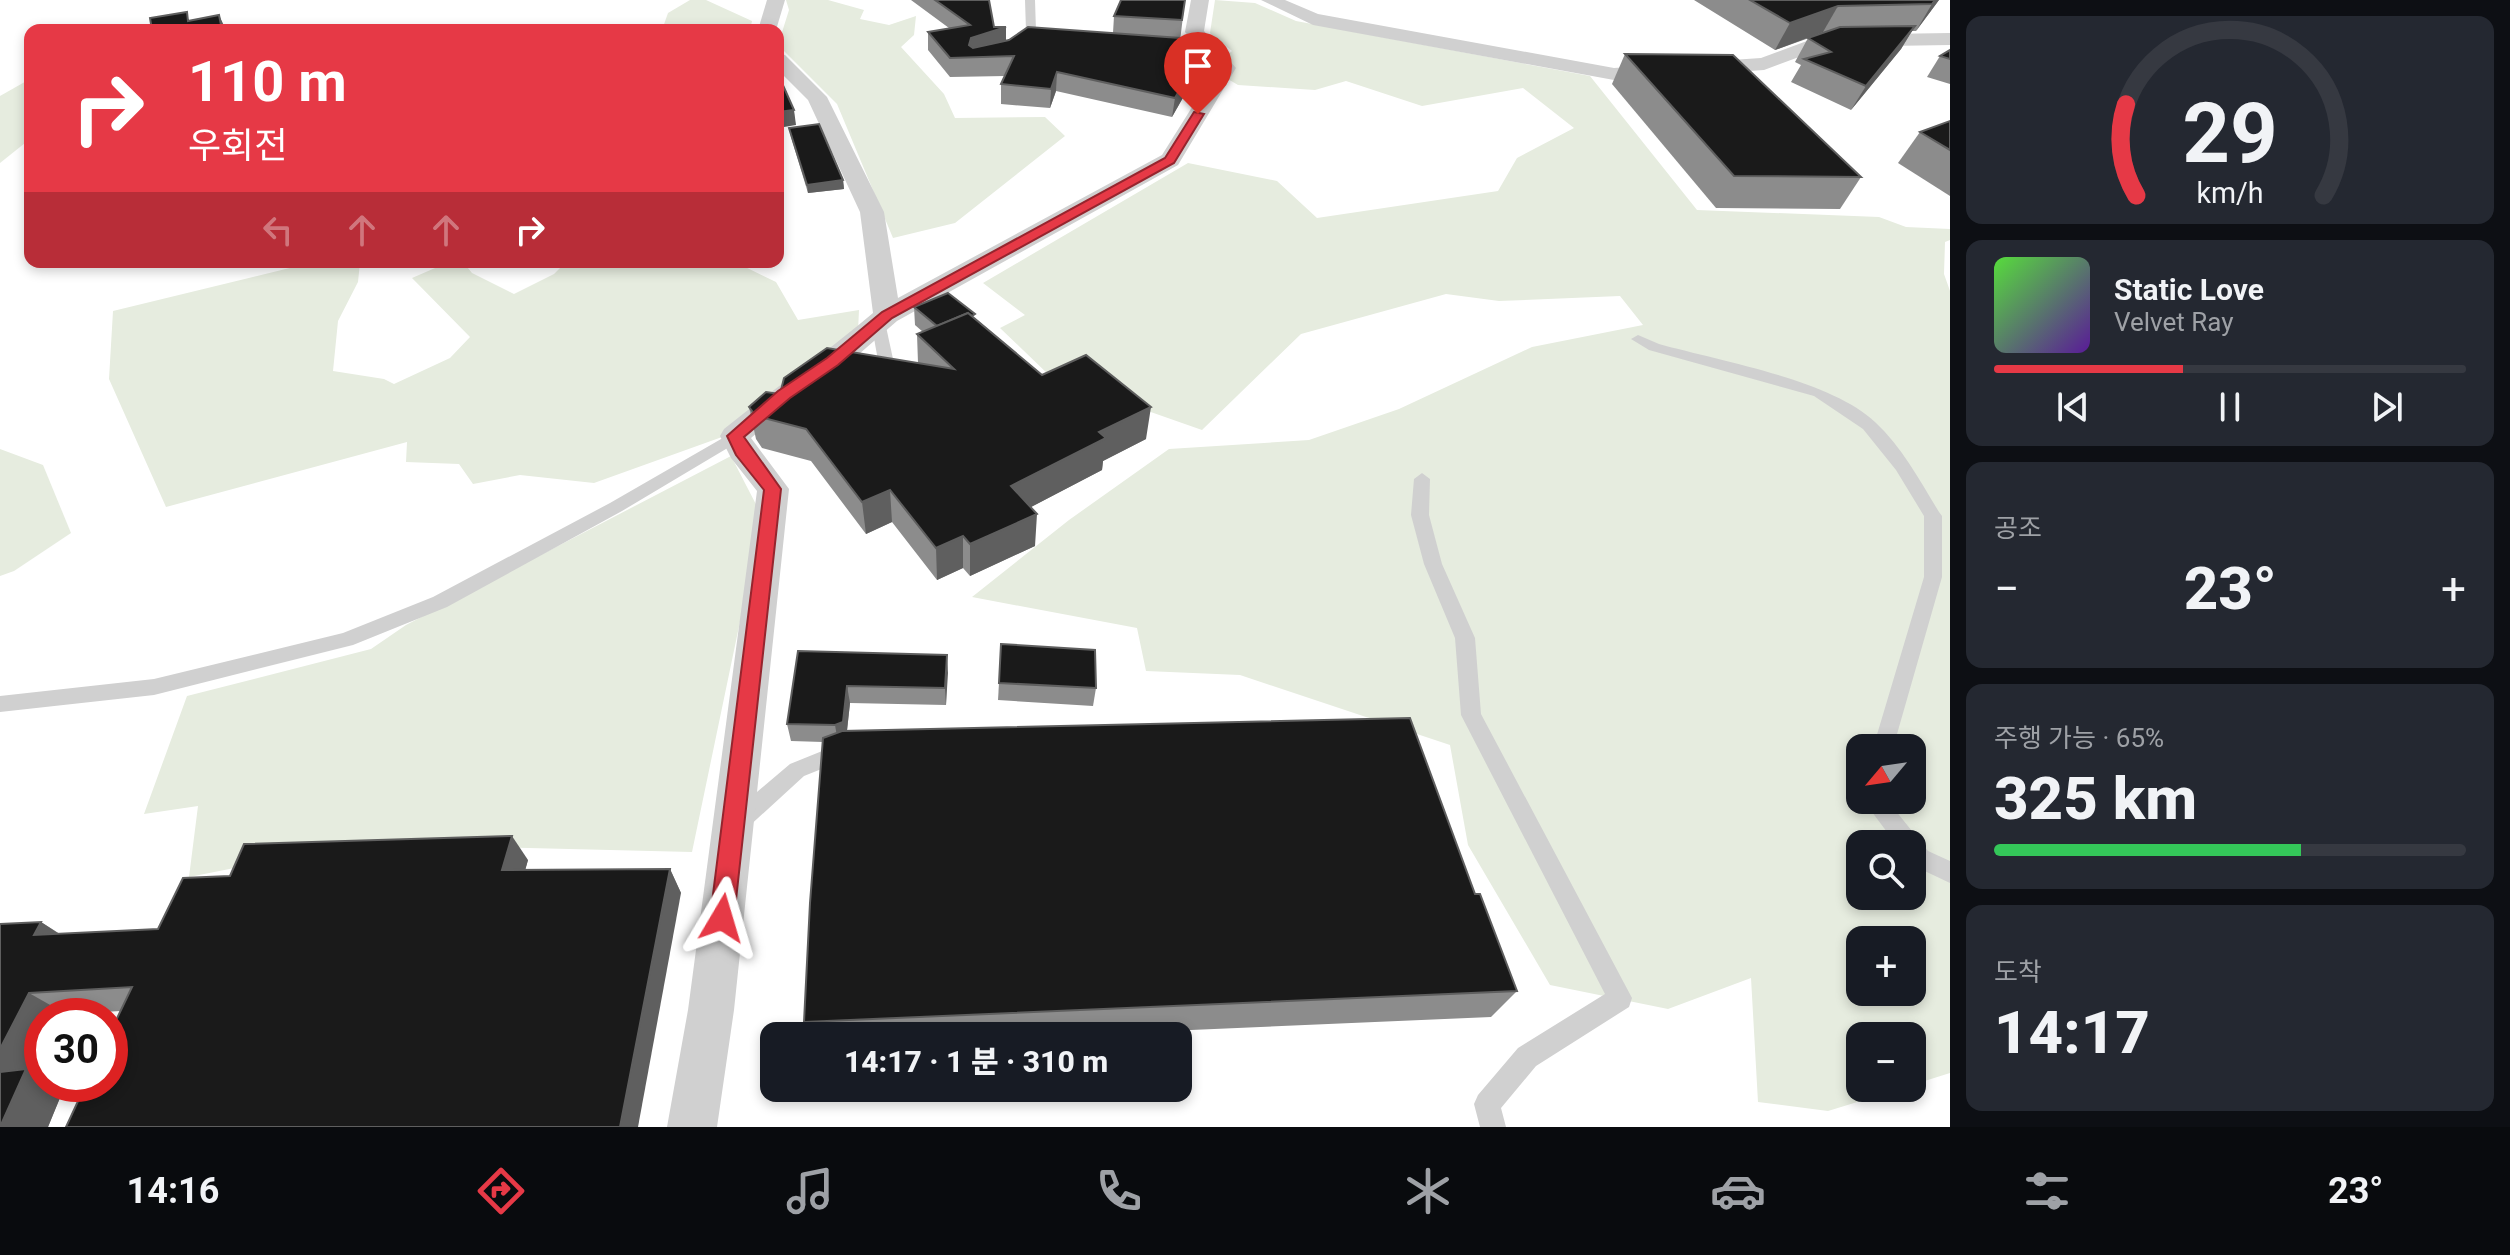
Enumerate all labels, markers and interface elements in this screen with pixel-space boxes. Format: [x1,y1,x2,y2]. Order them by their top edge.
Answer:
pin [1164,32,1232,114]
icon: arrive [1176,44,1220,88]
text: 110 m [188,49,347,115]
icon: right [56,56,160,160]
text: 29 [2182,85,2278,182]
text: 우회전 [188,125,287,167]
text: km/h [2196,176,2264,210]
icon: left [256,208,300,252]
icon: ahead [340,208,384,252]
icon: ahead [424,208,468,252]
icon: right [508,208,552,252]
text: Static Love [2114,272,2264,307]
text: Velvet Ray [2114,307,2234,337]
icon: previous [2051,385,2095,429]
icon: pause [2208,385,2252,429]
icon: next [2365,385,2409,429]
text: 공조 [1994,513,2042,543]
text: 23° [2184,553,2277,624]
text: − [1994,563,2019,615]
text: + [2441,563,2466,615]
text: 주행 가능 · 65% [1994,723,2164,753]
north arrow [1846,734,1926,814]
map controls [1846,734,1926,1102]
text: 325 km [1994,763,2197,834]
button: search [1846,830,1926,910]
position arrow [680,876,764,960]
button: + [1846,926,1926,1006]
text: 도착 [1994,957,2042,987]
text: 14:17 [1994,997,2150,1068]
speed limit sign: 30 [24,998,128,1102]
button: − [1846,1022,1926,1102]
text: 14:17 · 1 분 · 310 m [844,1044,1108,1079]
icon: directions [473,1163,529,1219]
icon: music [782,1163,838,1219]
icon: phone [1091,1163,1147,1219]
icon: climate [1400,1163,1456,1219]
icon: car [1710,1163,1766,1219]
icon: filters [2019,1163,2075,1219]
text: 14:16 [127,1170,219,1212]
text: 23° [2328,1170,2383,1212]

